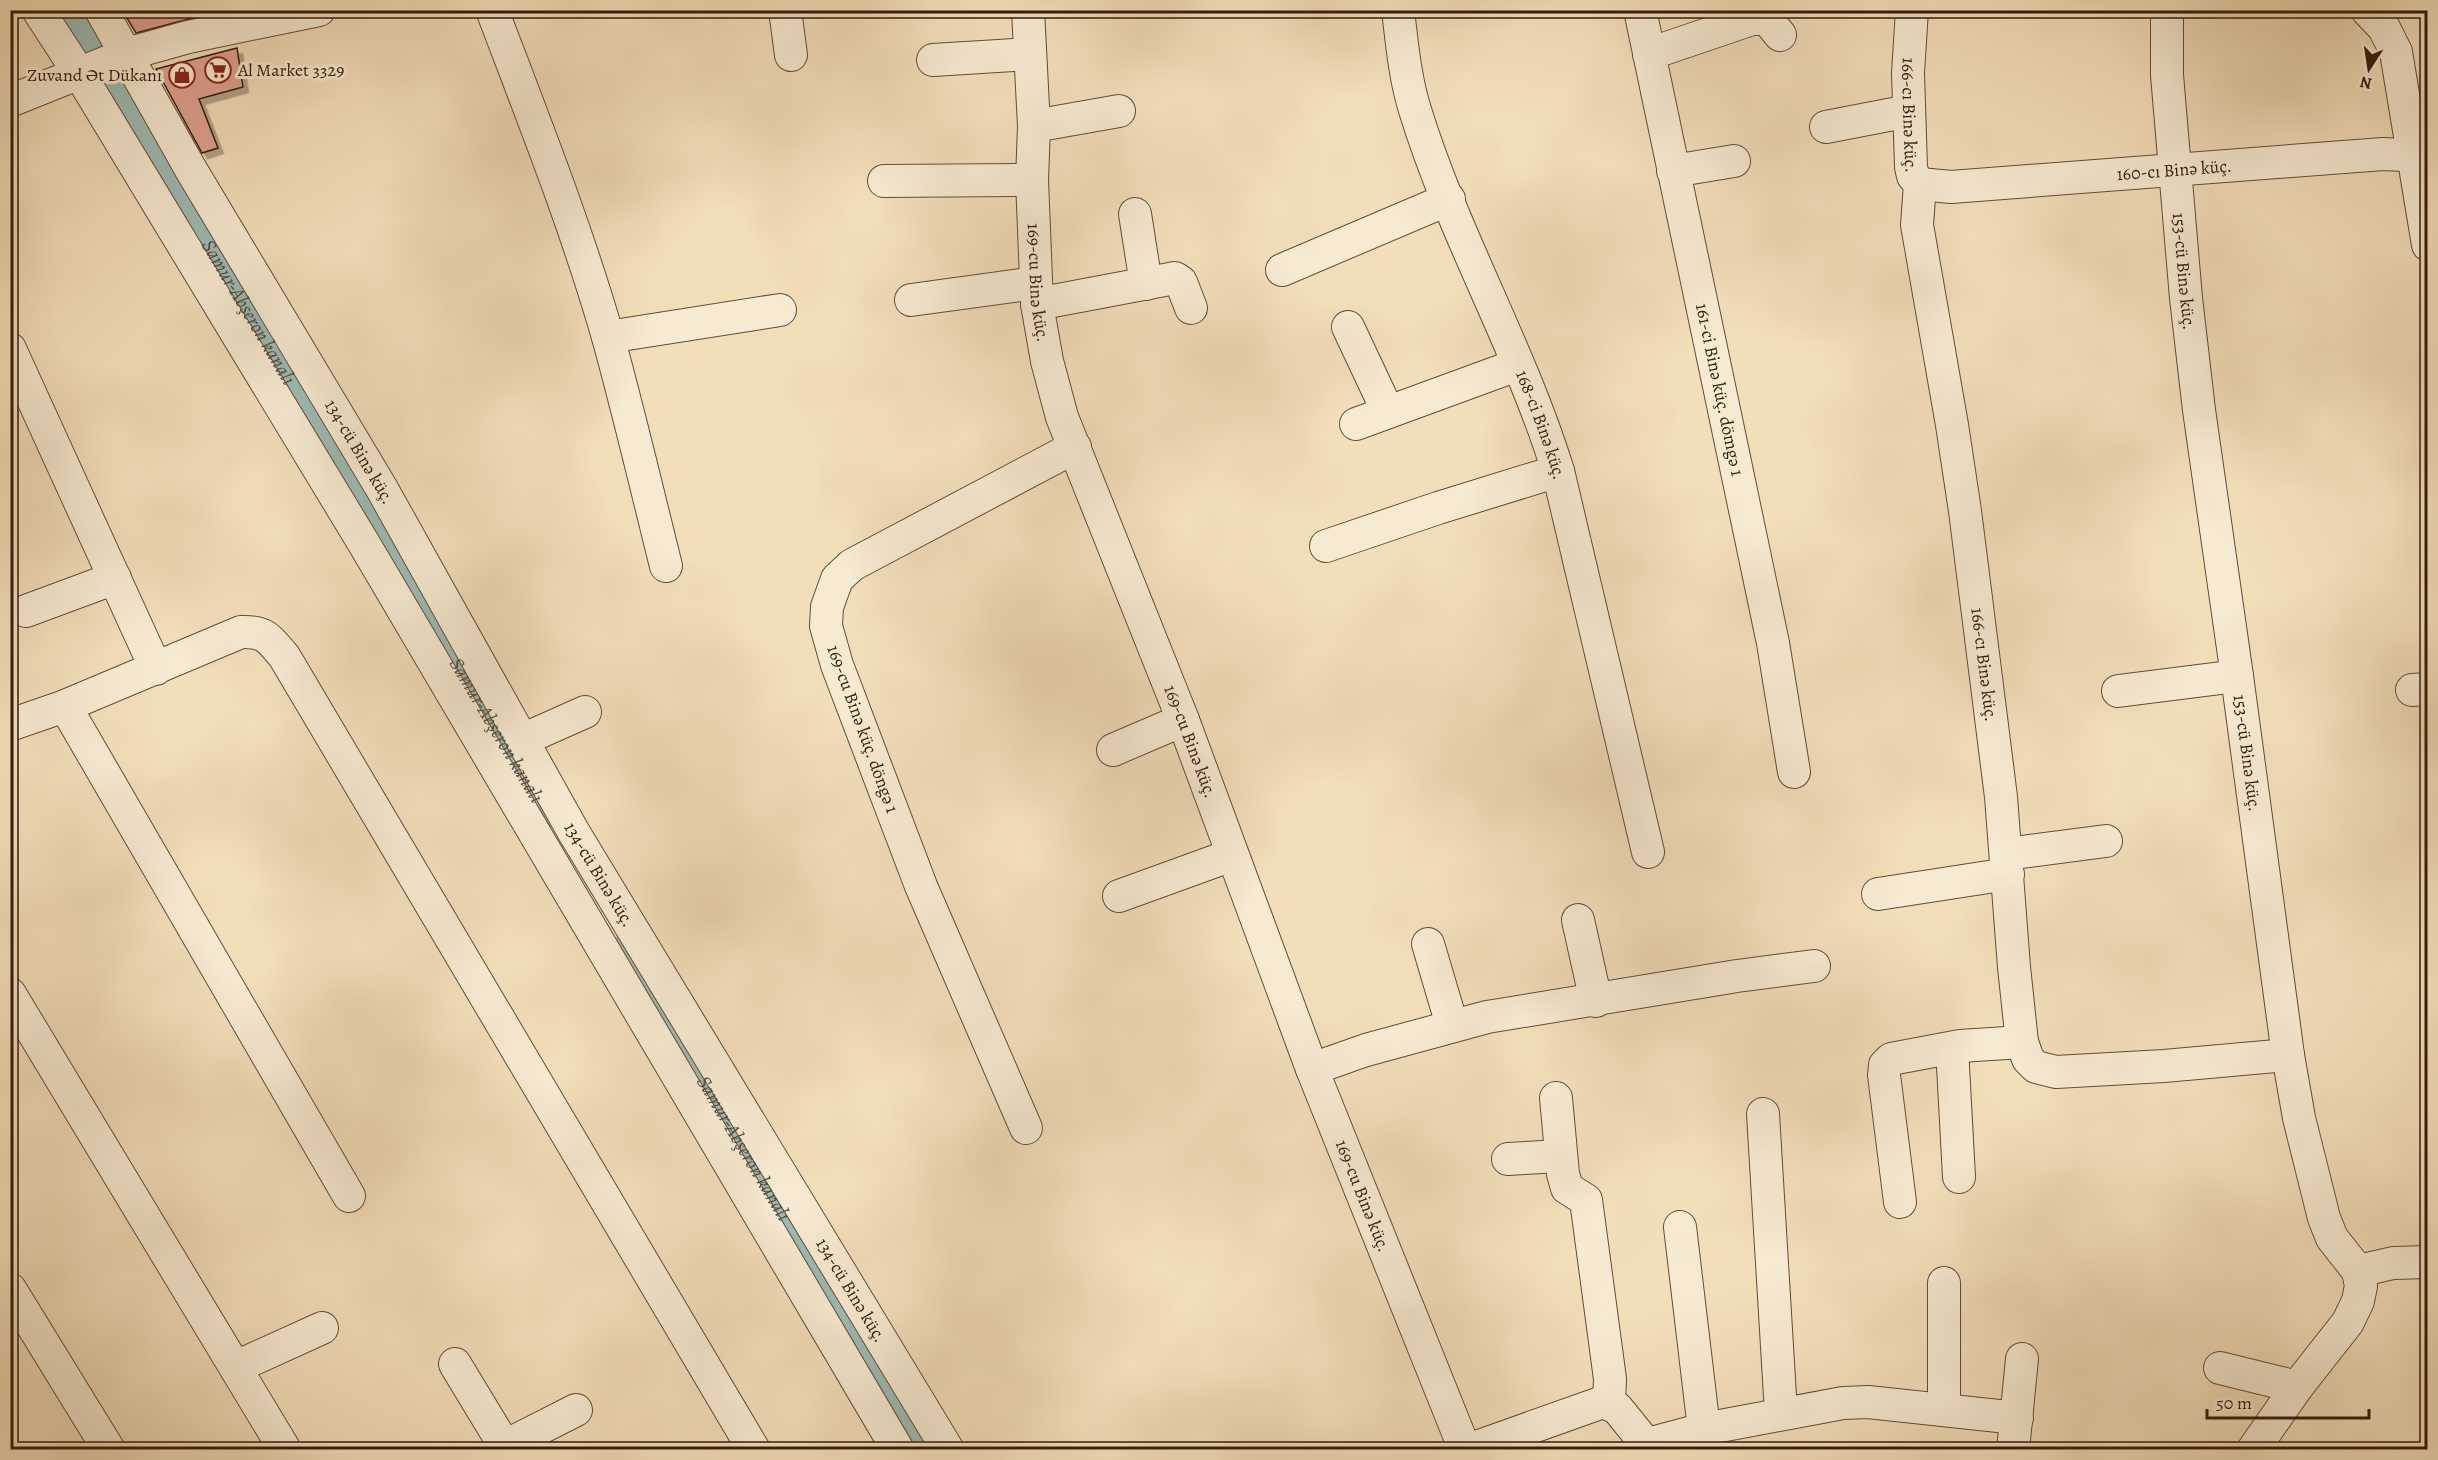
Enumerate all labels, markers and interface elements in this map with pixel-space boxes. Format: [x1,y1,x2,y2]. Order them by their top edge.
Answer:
north arrow [2339,39,2399,99]
supermarket icon: Al Market 3329 [203,55,233,85]
street label: 166-cı Binə küç. [1896,57,1924,175]
place label: Al Market 3329 [237,58,344,82]
shop icon: Zuvand Ət Dükanı [167,60,197,90]
place label: Zuvand Ət Dükanı [27,63,162,87]
text: N [2358,71,2374,95]
street label: 160-cı Binə küç. [2116,154,2233,186]
street label: 153-cü Binə küç. [2167,212,2202,331]
street label: 169-cu Binə küç. [1022,223,1055,344]
water label: Samur-Abşeron kanalı [195,235,302,390]
street label: 161-ci Binə küç. dömgə 1 [1690,301,1750,478]
street label: 168-ci Binə küç. [1510,366,1572,482]
street label: 134-cü Binə küç. [319,395,400,509]
street label: 166-cı Binə küç. [1965,606,2003,723]
street label: 169-cu Binə küç. döngə 1 [821,642,905,816]
water label: Samur-Abşeron kanalı [443,653,550,808]
street label: 169-cu Binə küç. [1158,681,1223,801]
street label: 153-cü Binə küç. [2228,693,2267,813]
street label: 134-cü Binə küç. [559,818,640,931]
water label: Samur-Abşeron kanalı [690,1071,797,1226]
street label: 169-cu Binə küç. [1330,1136,1396,1255]
street label: 134-cü Binə küç. [810,1233,892,1347]
scale bar [2207,1382,2369,1420]
text: 50 m [2216,1391,2252,1415]

